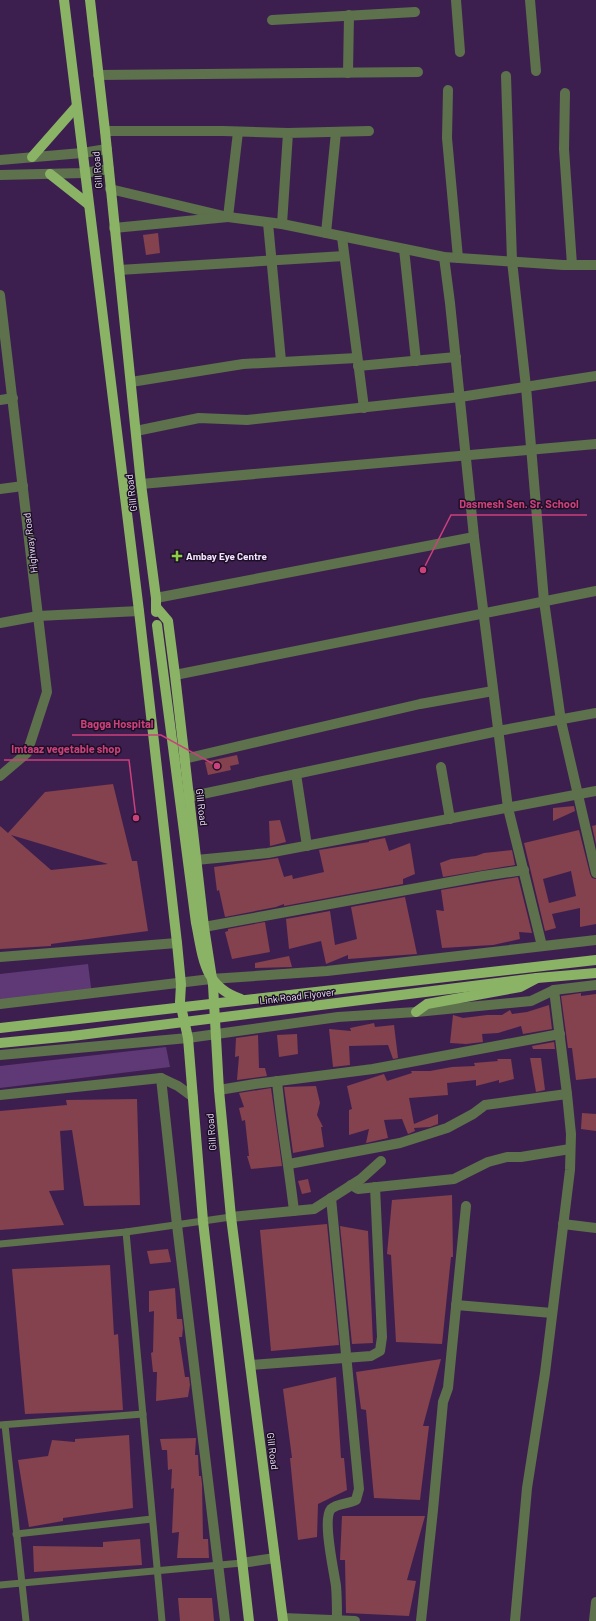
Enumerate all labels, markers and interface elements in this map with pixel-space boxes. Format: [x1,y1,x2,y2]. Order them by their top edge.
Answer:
street label: Gill Road [89,151,105,189]
street label: Gill Road [123,474,139,512]
callout: Dasmesh Sen. Sr. School [451,492,587,515]
text: Dasmesh Sen. Sr. School [459,497,579,510]
street label: Highway Road [20,512,40,574]
marker: Ambay Eye Centre [171,550,183,562]
place label: Ambay Eye Centre [186,550,267,562]
callout: Bagga Hospital [72,712,161,735]
text: Bagga Hospital [80,717,154,730]
callout: Imtaaz vegetable shop [4,737,129,760]
text: Imtaaz vegetable shop [11,742,121,755]
street label: Gill Road [194,788,210,826]
street label: Link Road Flyover [259,985,336,1007]
street label: Gill Road [203,1113,219,1151]
street label: Gill Road [265,1432,281,1470]

